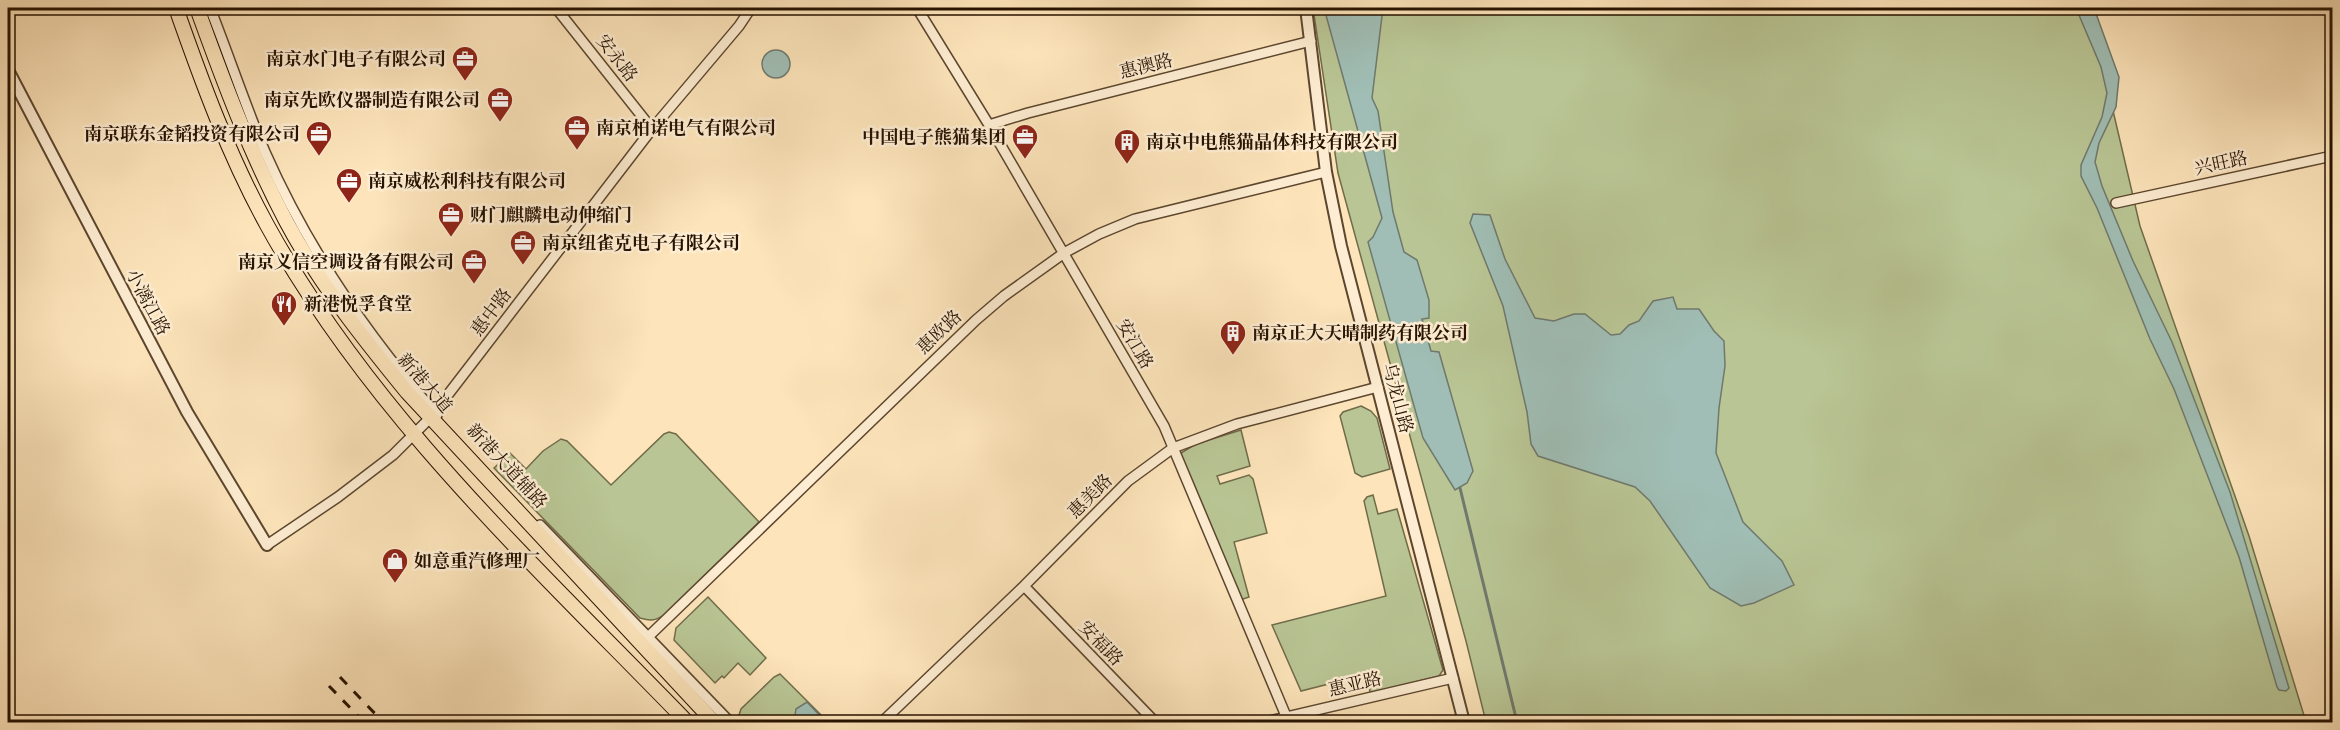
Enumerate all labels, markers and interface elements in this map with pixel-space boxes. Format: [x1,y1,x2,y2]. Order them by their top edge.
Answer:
street label: 安永路 [592,30,642,86]
office icon: 南京水门电子有限公司 [450,44,480,82]
place label: 南京水门电子有限公司 [266,48,446,70]
street label: 惠澳路 [1117,49,1175,83]
office icon: 南京先欧仪器制造有限公司 [485,85,515,123]
place label: 南京先欧仪器制造有限公司 [264,89,480,111]
office icon: 南京柏诺电气有限公司 [562,113,592,151]
place label: 南京柏诺电气有限公司 [596,117,776,139]
office icon: 南京联东金韬投资有限公司 [304,119,334,157]
office icon: 中国电子熊猫集团 [1010,122,1040,160]
place label: 南京联东金韬投资有限公司 [84,123,300,145]
place label: 中国电子熊猫集团 [862,126,1006,148]
building icon: 南京中电熊猫晶体科技有限公司 [1112,127,1142,165]
place label: 南京中电熊猫晶体科技有限公司 [1146,131,1398,153]
street label: 兴旺路 [2192,147,2250,179]
office icon: 南京威松利科技有限公司 [334,166,364,204]
place label: 南京威松利科技有限公司 [368,170,566,192]
office icon: 财门麒麟电动伸缩门 [436,200,466,238]
place label: 财门麒麟电动伸缩门 [470,204,632,226]
office icon: 南京纽雀克电子有限公司 [508,228,538,266]
place label: 南京纽雀克电子有限公司 [542,232,740,254]
office icon: 南京义信空调设备有限公司 [459,247,489,285]
place label: 南京义信空调设备有限公司 [238,251,454,273]
street label: 小漓江路 [121,265,175,339]
street label: 惠中路 [466,284,516,340]
restaurant icon: 新港悦孚食堂 [269,289,299,327]
place label: 新港悦孚食堂 [304,293,412,315]
street label: 惠欧路 [912,305,966,359]
street label: 安江路 [1112,315,1158,373]
building icon: 南京正大天晴制药有限公司 [1218,318,1248,356]
place label: 南京正大天晴制药有限公司 [1252,322,1468,344]
street label: 新港大道 [393,349,457,417]
street label: 乌龙山路 [1378,360,1418,436]
street label: 新港大道辅路 [462,419,552,513]
street label: 惠美路 [1063,469,1117,523]
shop icon: 如意重汽修理厂 [380,546,410,584]
place label: 如意重汽修理厂 [414,550,540,572]
street label: 安福路 [1074,616,1128,670]
street label: 惠亚路 [1326,667,1384,701]

